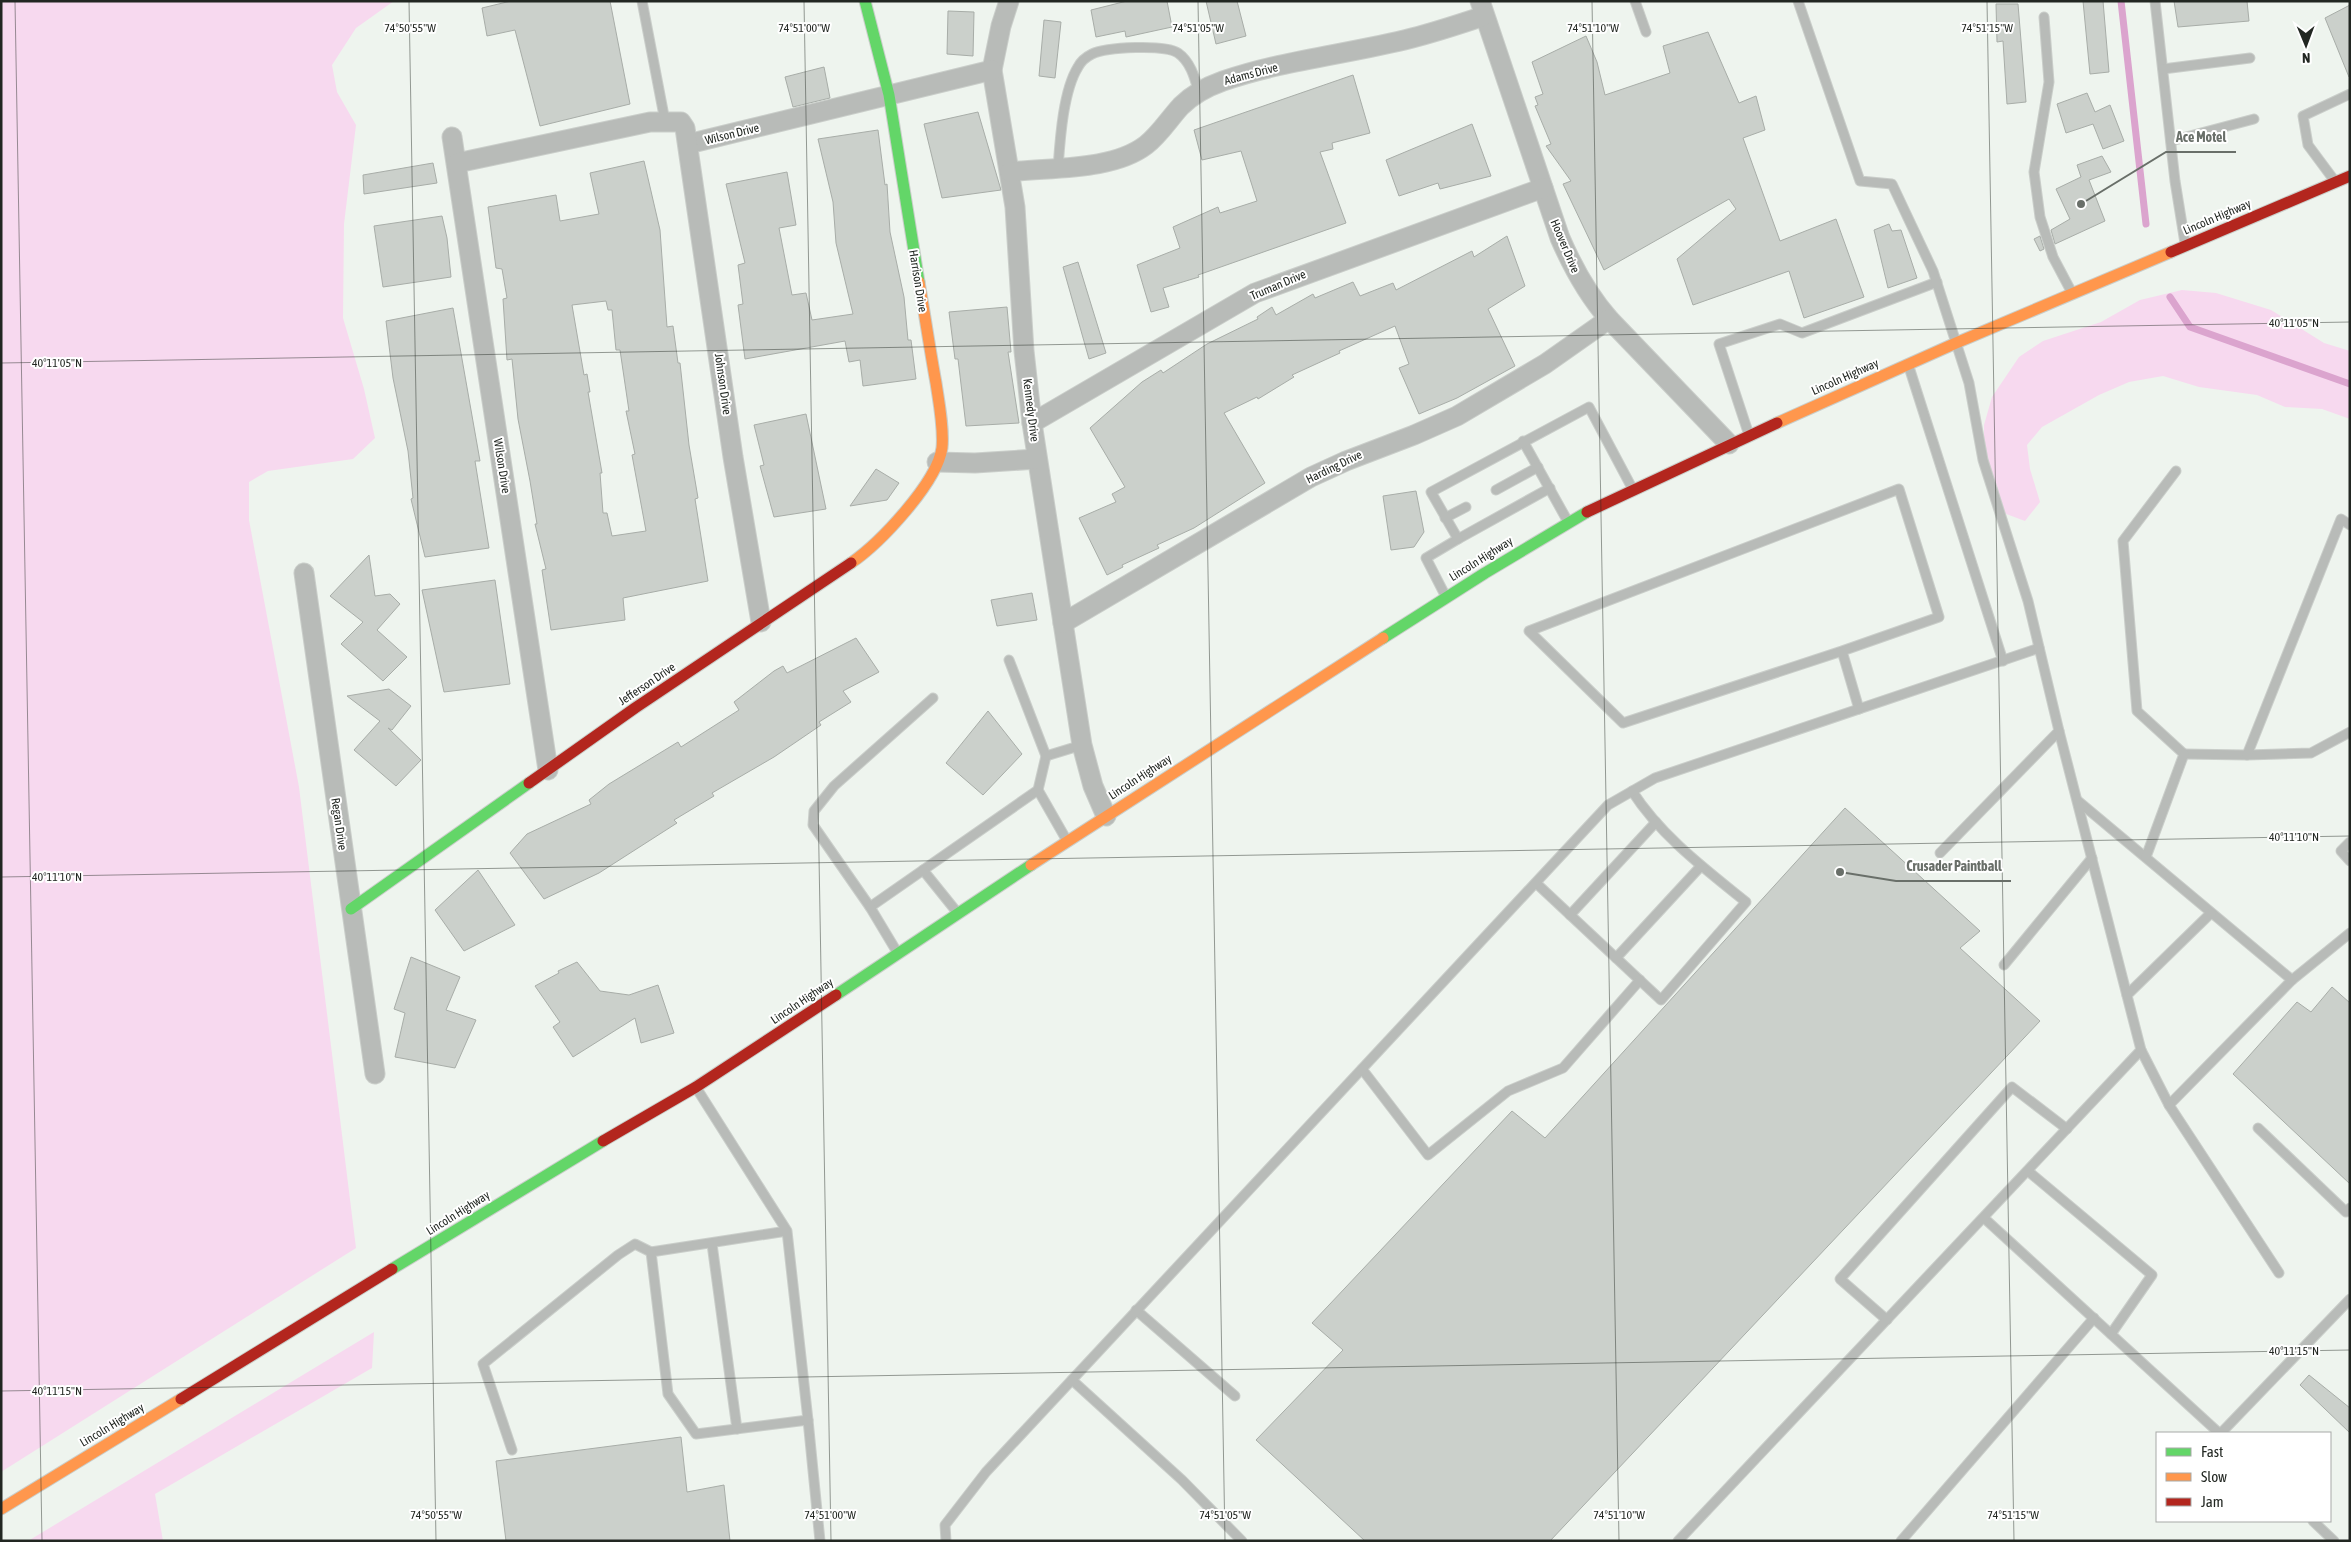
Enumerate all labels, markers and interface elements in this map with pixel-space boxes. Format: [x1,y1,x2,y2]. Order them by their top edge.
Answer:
north arrow [2281,20,2331,70]
text: 74°50'55"W [384,21,436,35]
text: 74°51'00"W [778,21,830,35]
text: 74°51'05"W [1172,21,1224,35]
text: 74°51'10"W [1567,21,1619,35]
text: 74°51'15"W [1961,21,2013,35]
text: N [2302,50,2310,66]
street label: Adams Drive [1223,60,1279,88]
street label: Wilson Drive [703,121,761,147]
callout: Ace Motel [2166,123,2236,152]
text: Ace Motel [2175,129,2226,145]
street label: Lincoln Highway [2181,196,2253,238]
street label: Hoover Drive [1547,217,1583,275]
street label: Harrison Drive [906,249,930,313]
street label: Truman Drive [1248,267,1308,303]
text: 40°11'05"N [2269,316,2319,330]
street label: Johnson Drive [712,352,734,416]
text: 40°11'05"N [32,356,82,370]
street label: Lincoln Highway [1809,356,1881,398]
street label: Kennedy Drive [1020,378,1042,442]
street label: Wilson Drive [491,438,513,494]
street label: Harding Drive [1304,447,1364,487]
street label: Lincoln Highway [1447,534,1515,584]
street label: Jefferson Drive [616,660,678,708]
street label: Lincoln Highway [1106,751,1174,803]
street label: Regan Drive [328,797,350,851]
text: 40°11'10"N [2269,830,2319,844]
callout: Crusader Paintball [1896,852,2011,881]
text: Crusader Paintball [1906,858,2002,874]
text: 40°11'10"N [32,870,82,884]
street label: Lincoln Highway [768,975,836,1027]
street label: Lincoln Highway [424,1188,492,1238]
text: 40°11'15"N [2269,1344,2319,1358]
text: 40°11'15"N [32,1384,82,1398]
street label: Lincoln Highway [77,1400,147,1450]
legend [2156,1432,2331,1522]
text: Fast [2201,1443,2223,1460]
text: Slow [2201,1468,2227,1485]
text: Jam [2201,1493,2224,1510]
text: 74°50'55"W [410,1508,462,1522]
text: 74°51'00"W [804,1508,856,1522]
text: 74°51'05"W [1199,1508,1251,1522]
text: 74°51'10"W [1593,1508,1645,1522]
text: 74°51'15"W [1987,1508,2039,1522]

